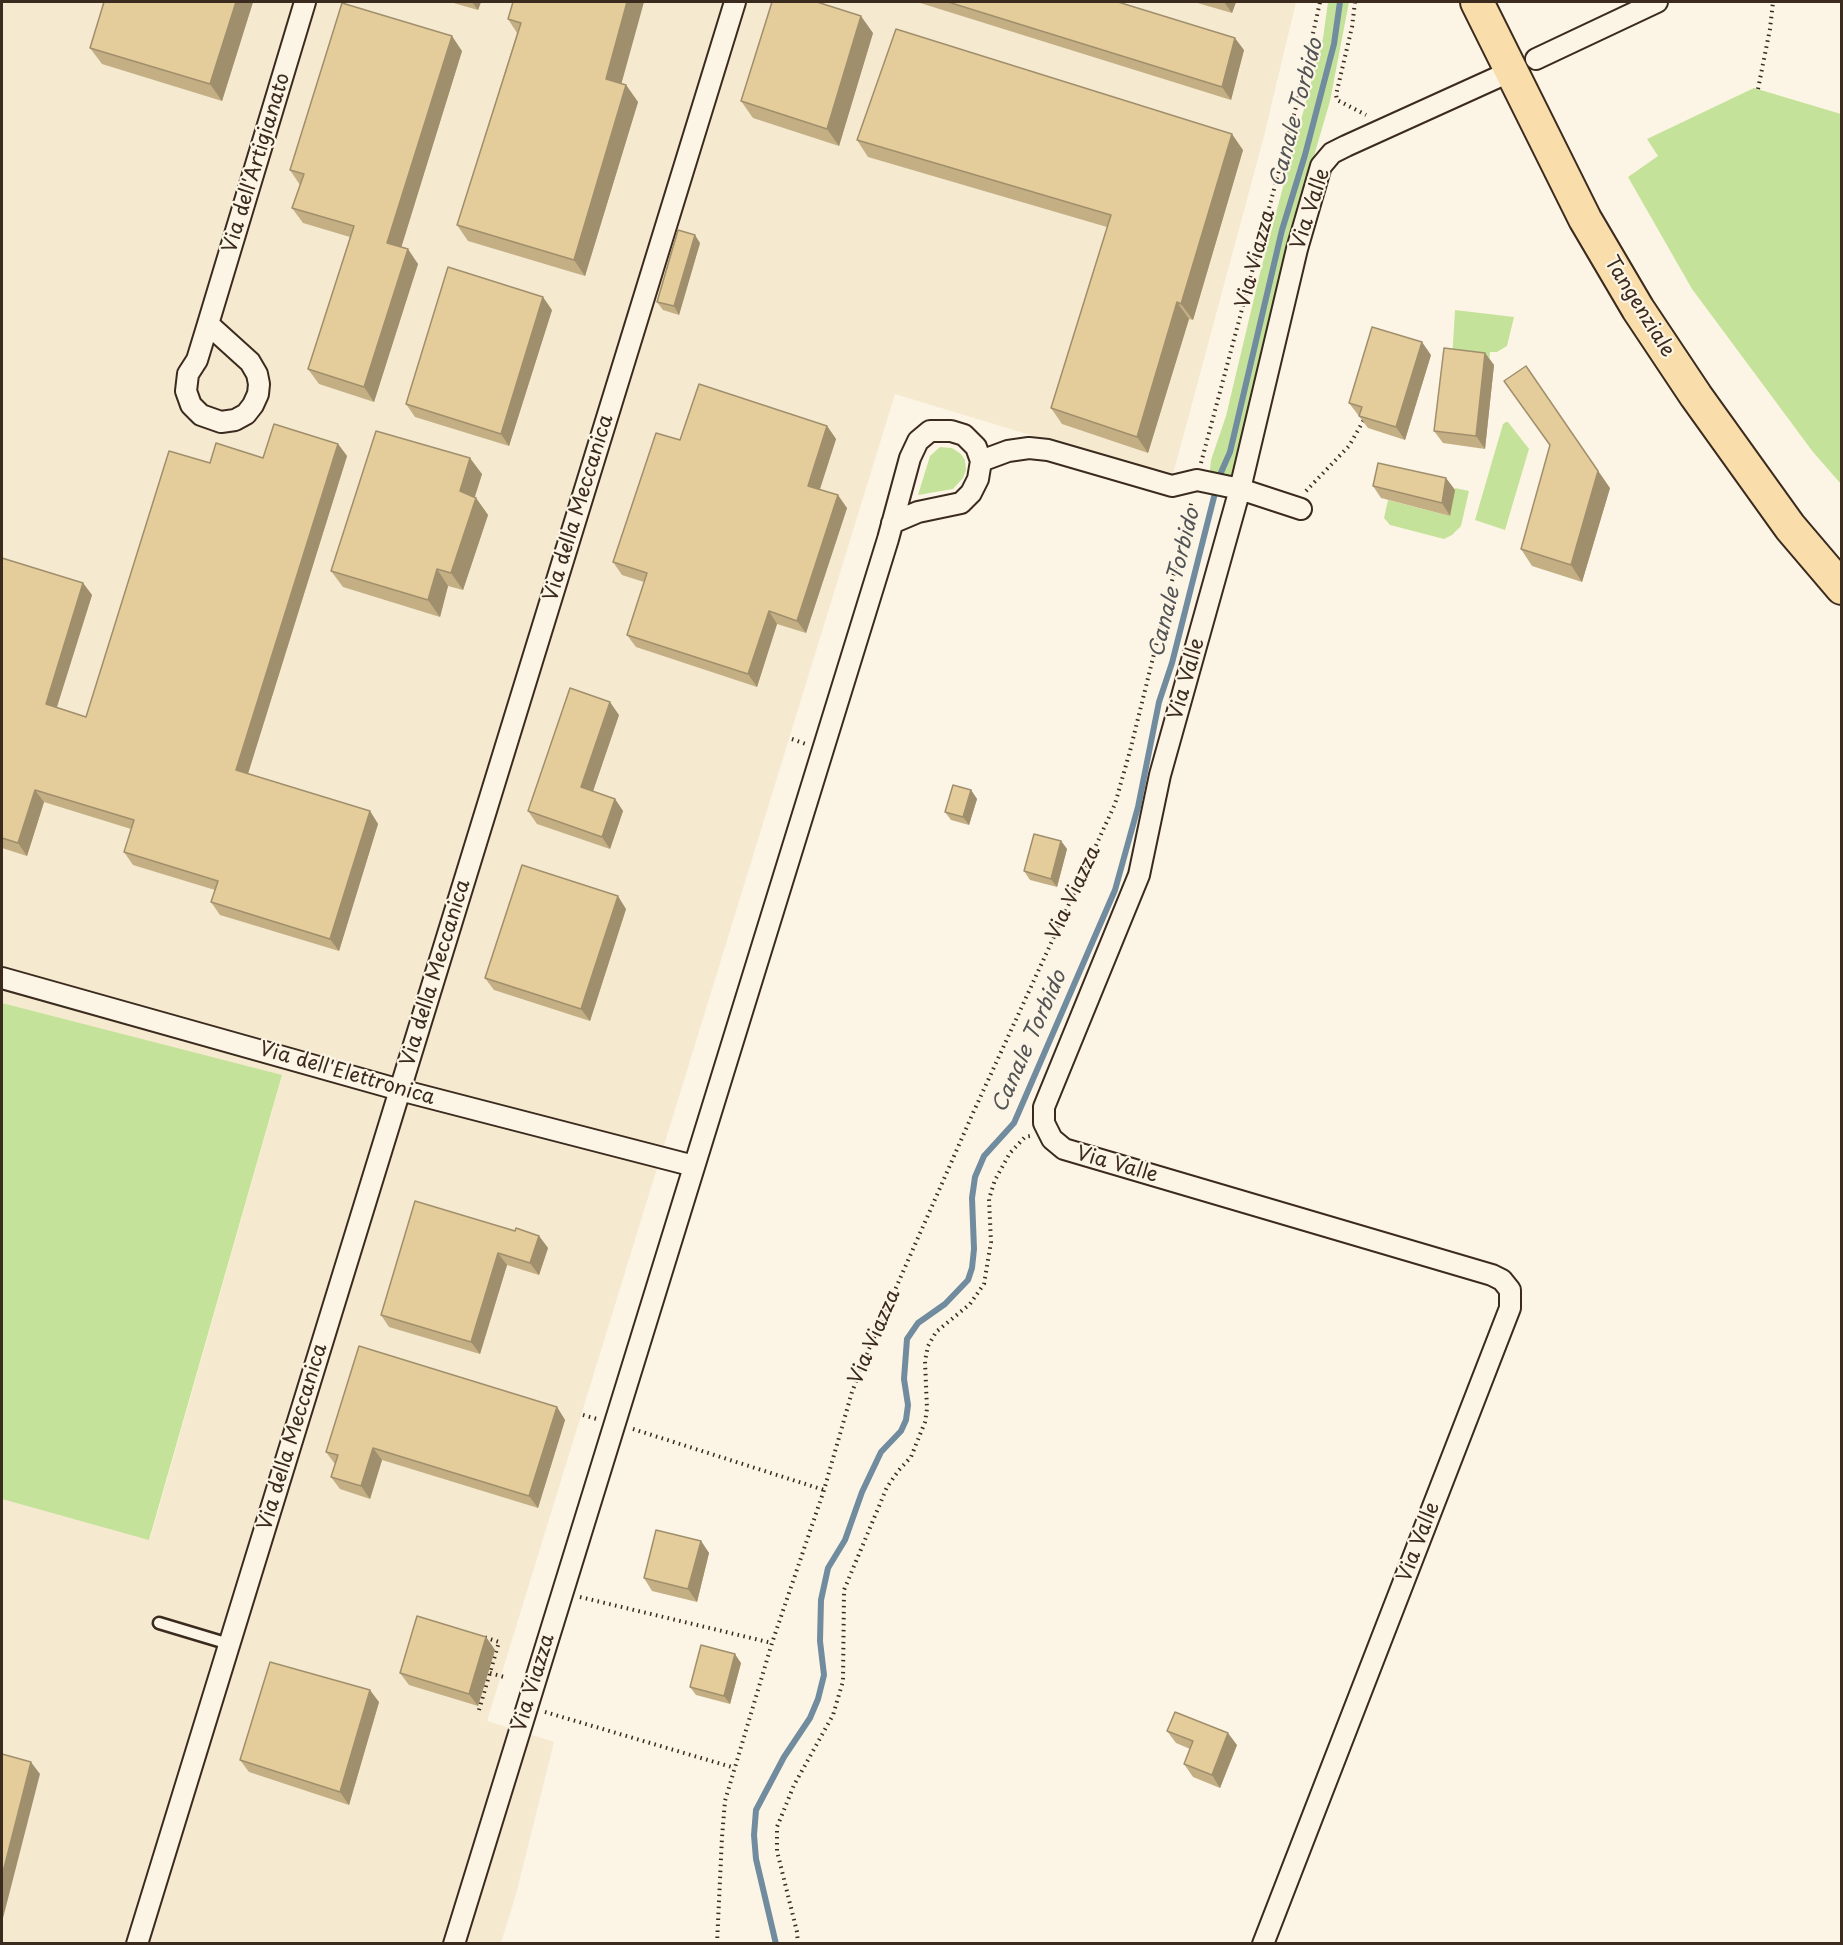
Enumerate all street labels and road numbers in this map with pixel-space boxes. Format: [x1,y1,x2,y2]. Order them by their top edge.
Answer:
street label: Via dell'Artigianato [218,70,296,256]
street label: Via Valle [1287,166,1335,252]
street label: Via Viazza [1231,207,1281,311]
street label: Tangenziale [1598,252,1680,362]
street label: Via della Meccanica [539,412,619,604]
street label: Via Valle [1164,636,1210,722]
street label: Via Viazza [1042,842,1106,944]
street label: Via della Meccanica [396,877,476,1069]
street label: Via dell'Elettronica [257,1037,437,1111]
street label: Via Valle [1074,1142,1160,1188]
street label: Via Viazza [844,1286,906,1388]
street label: Via della Meccanica [253,1341,333,1533]
street label: Via Valle [1393,1499,1445,1585]
street label: Via Viazza [508,1631,560,1735]

